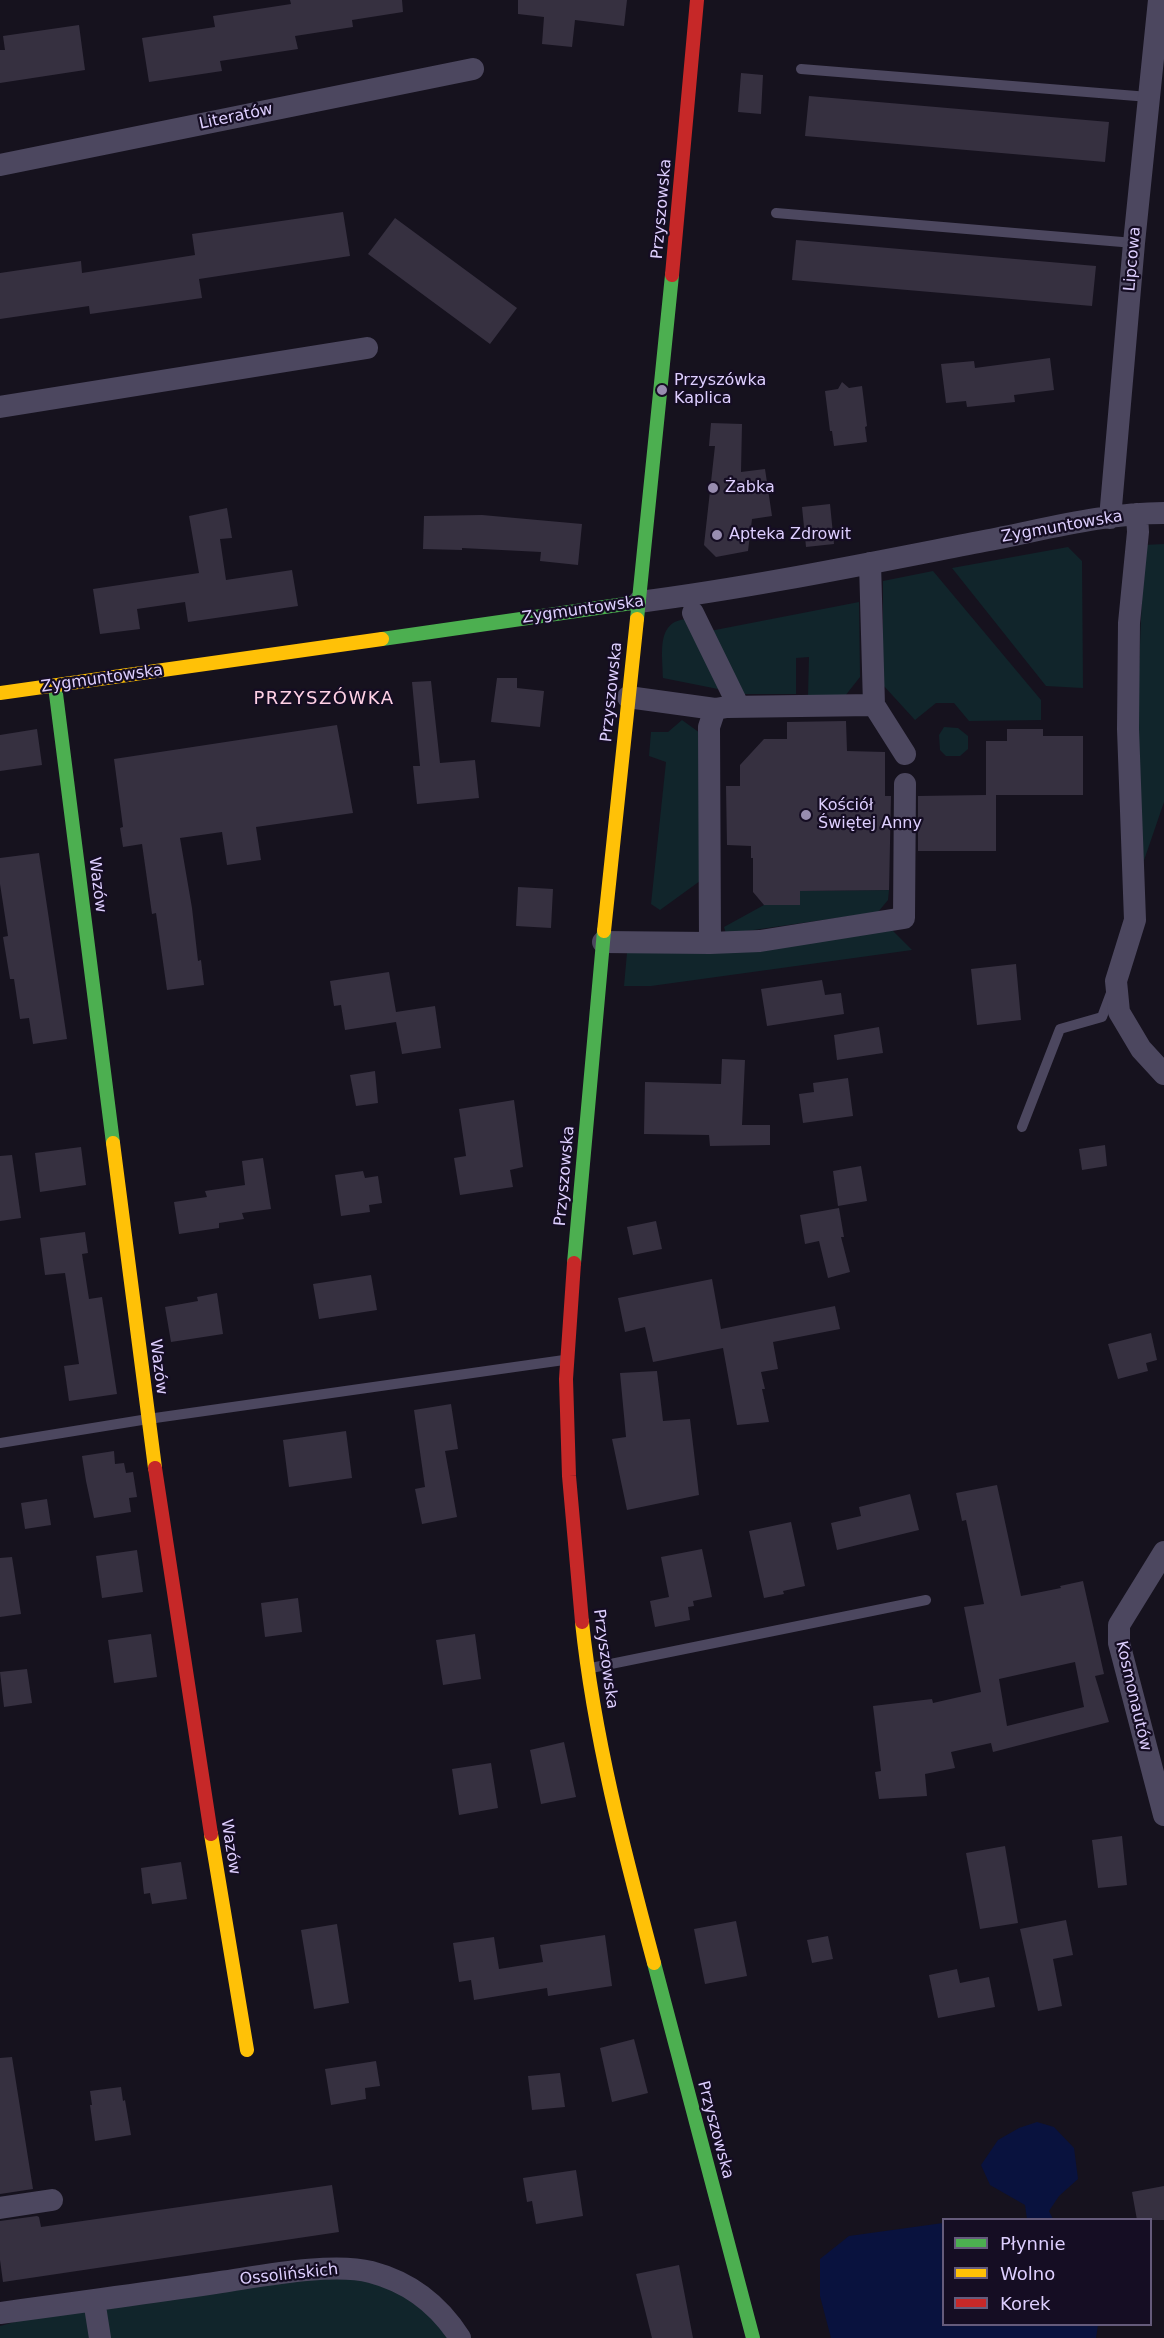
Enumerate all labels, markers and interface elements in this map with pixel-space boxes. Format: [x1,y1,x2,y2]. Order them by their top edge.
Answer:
street label: Literatów [197,100,275,134]
street label: Przyszowska [648,158,676,260]
street label: Lipcowa [1121,226,1145,292]
place label: Przyszówka Kaplica [674,371,766,409]
marker: Przyszówka Kaplica [655,383,669,397]
place label: Żabka [725,478,775,498]
marker: Żabka [706,481,720,495]
street label: Zygmuntowska [1000,507,1124,547]
place label: Apteka Zdrowit [729,525,851,545]
marker: Apteka Zdrowit [710,528,724,542]
street label: Zygmuntowska [521,592,645,628]
street label: Przyszowska [597,641,627,743]
street label: Zygmuntowska [40,661,164,697]
district label: PRZYSZÓWKA [253,688,395,710]
place label: Kościół Świętej Anny [818,796,922,834]
marker: Kościół Świętej Anny [799,808,813,822]
street label: Wazów [84,856,110,914]
street label: Przyszowska [551,1125,579,1227]
street label: Wazów [145,1338,171,1396]
street label: Przyszowska [588,1608,622,1710]
street label: Kosmonautów [1111,1639,1155,1753]
street label: Wazów [216,1818,244,1876]
street label: Przyszowska [693,2079,737,2181]
legend [942,2218,1152,2326]
text: Płynnie [1000,2233,1066,2254]
street label: Ossolińskich [239,2260,339,2290]
text: Wolno [1000,2263,1055,2284]
text: Korek [1000,2293,1050,2314]

